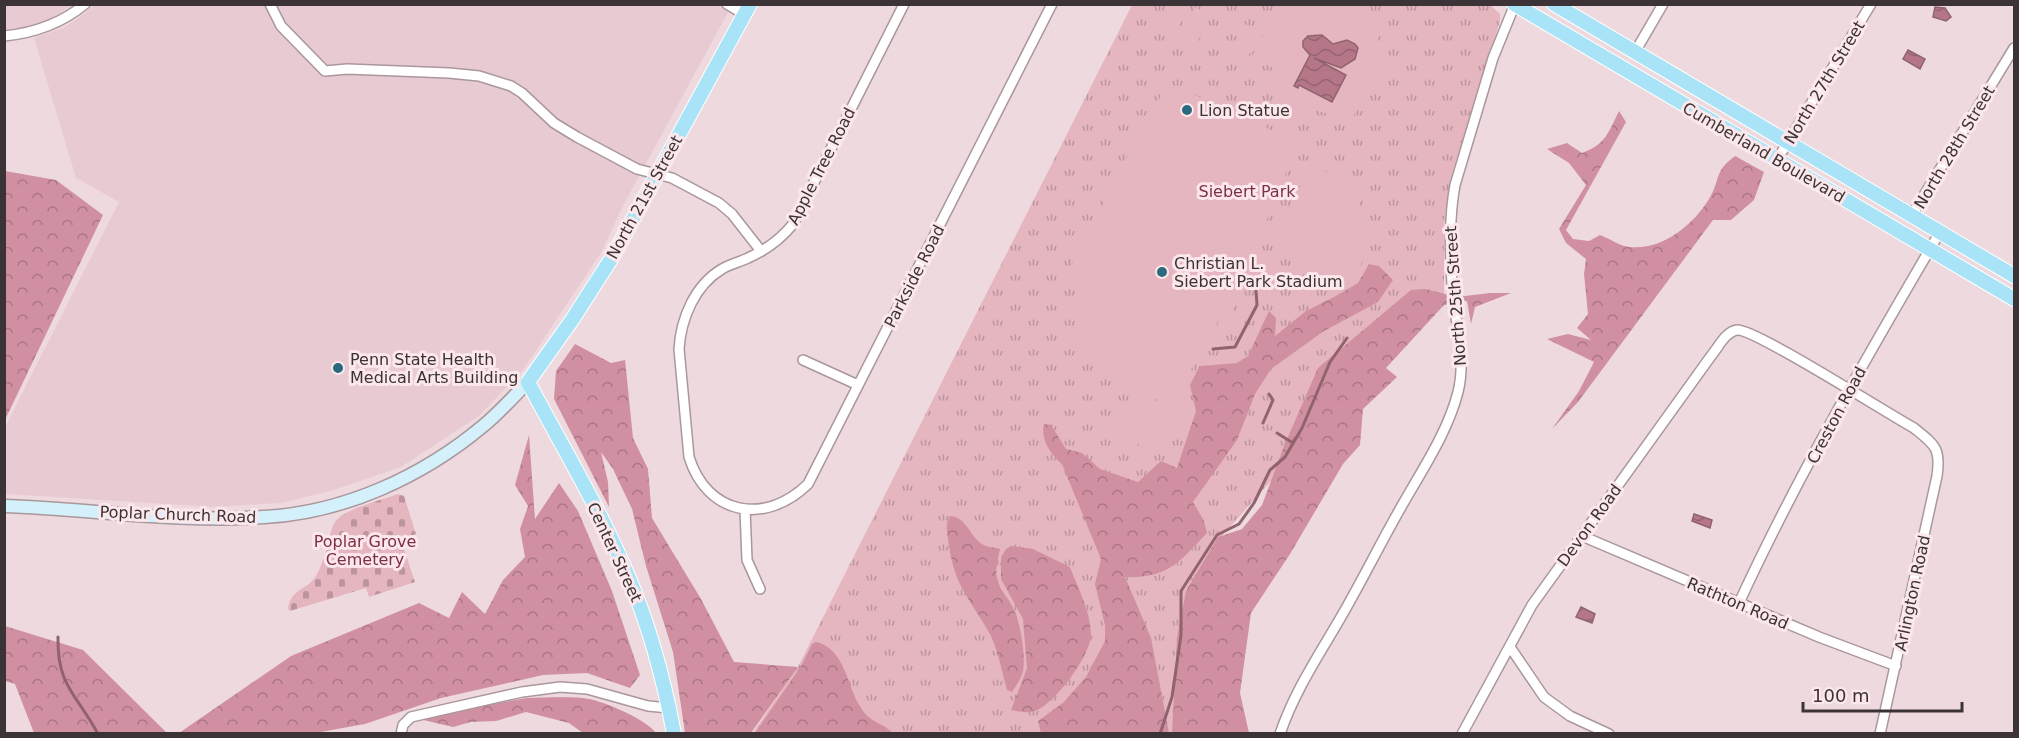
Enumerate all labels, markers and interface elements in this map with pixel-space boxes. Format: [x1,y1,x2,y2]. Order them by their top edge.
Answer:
street label: North 27th Street [1780,17,1869,147]
street label: North 28th Street [1910,82,1999,212]
street label: Cumberland Boulevard [1679,98,1848,207]
place label: Lion Statue [1199,101,1290,120]
marker: Lion Statue [1180,103,1194,117]
street label: Apple Tree Road [784,104,859,228]
street label: North 21st Street [603,132,686,262]
park label: Siebert Park [1199,182,1296,201]
street label: Parkside Road [880,222,948,331]
street label: North 25th Street [1441,225,1470,367]
place label: Christian L. Siebert Park Stadium [1174,254,1343,291]
marker: Christian L. Siebert Park Stadium [1155,265,1169,279]
place label: Penn State Health Medical Arts Building [350,350,519,387]
marker: Penn State Health Medical Arts Building [331,361,345,375]
street label: Creston Road [1803,364,1870,467]
street label: Devon Road [1553,481,1626,570]
street label: Center Street [583,499,646,605]
street label: Poplar Church Road [99,502,257,527]
park label: Poplar Grove Cemetery [314,532,416,569]
street label: Arlington Road [1891,533,1934,653]
street label: Rathton Road [1684,574,1791,633]
scale bar [1803,675,1962,713]
text: 100 m [1812,685,1870,706]

